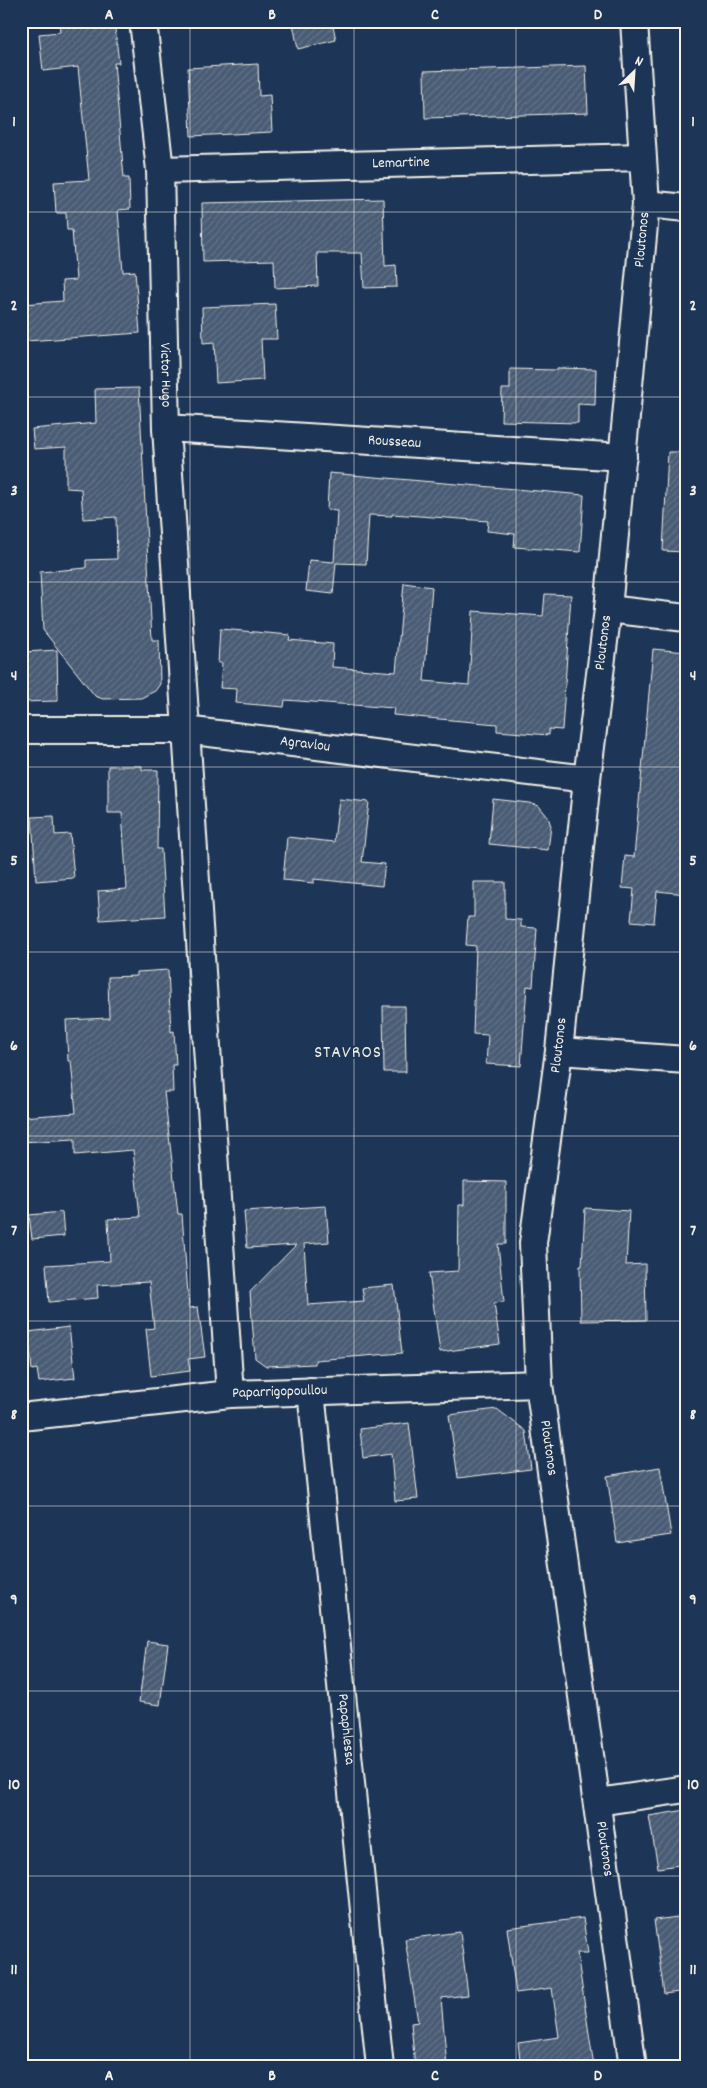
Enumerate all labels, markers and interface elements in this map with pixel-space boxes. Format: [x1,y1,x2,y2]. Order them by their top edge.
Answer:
text: A [105,4,114,27]
text: B [268,4,276,27]
text: C [431,4,439,27]
text: D [594,4,603,27]
north arrow [610,48,660,98]
text: N [631,52,646,73]
text: 1 [12,111,16,134]
text: 1 [691,111,695,134]
street label: Lemartine [372,152,430,175]
street label: Ploutonos [629,211,656,268]
text: 2 [11,295,18,318]
text: 2 [690,295,697,318]
street label: Victor Hugo [153,342,177,408]
street label: Rousseau [367,430,422,455]
text: 3 [10,480,18,503]
text: 3 [689,480,697,503]
street label: Ploutonos [589,614,618,672]
text: 4 [11,665,17,688]
text: 4 [690,665,696,688]
street label: Agravlou [279,731,331,759]
text: 5 [10,850,18,873]
text: 5 [689,850,697,873]
street label: Ploutonos [545,1017,573,1074]
text: 6 [10,1035,18,1058]
text: 6 [689,1035,697,1058]
district label: STAVROS [314,1041,382,1066]
text: 7 [11,1220,17,1243]
text: 7 [690,1220,696,1243]
street label: Paparrigopoullou [232,1380,328,1405]
text: 8 [11,1404,18,1427]
text: 8 [690,1404,697,1427]
street label: Ploutonos [533,1419,563,1477]
text: 9 [10,1589,18,1612]
text: 9 [689,1589,697,1612]
street label: Papaphlessa [331,1693,360,1767]
text: 10 [8,1774,20,1797]
text: 10 [687,1774,699,1797]
street label: Ploutonos [589,1820,619,1878]
text: 11 [10,1959,18,1982]
text: 11 [689,1959,697,1982]
text: A [105,2065,114,2088]
text: B [268,2065,276,2088]
text: C [431,2065,439,2088]
text: D [594,2065,603,2088]

